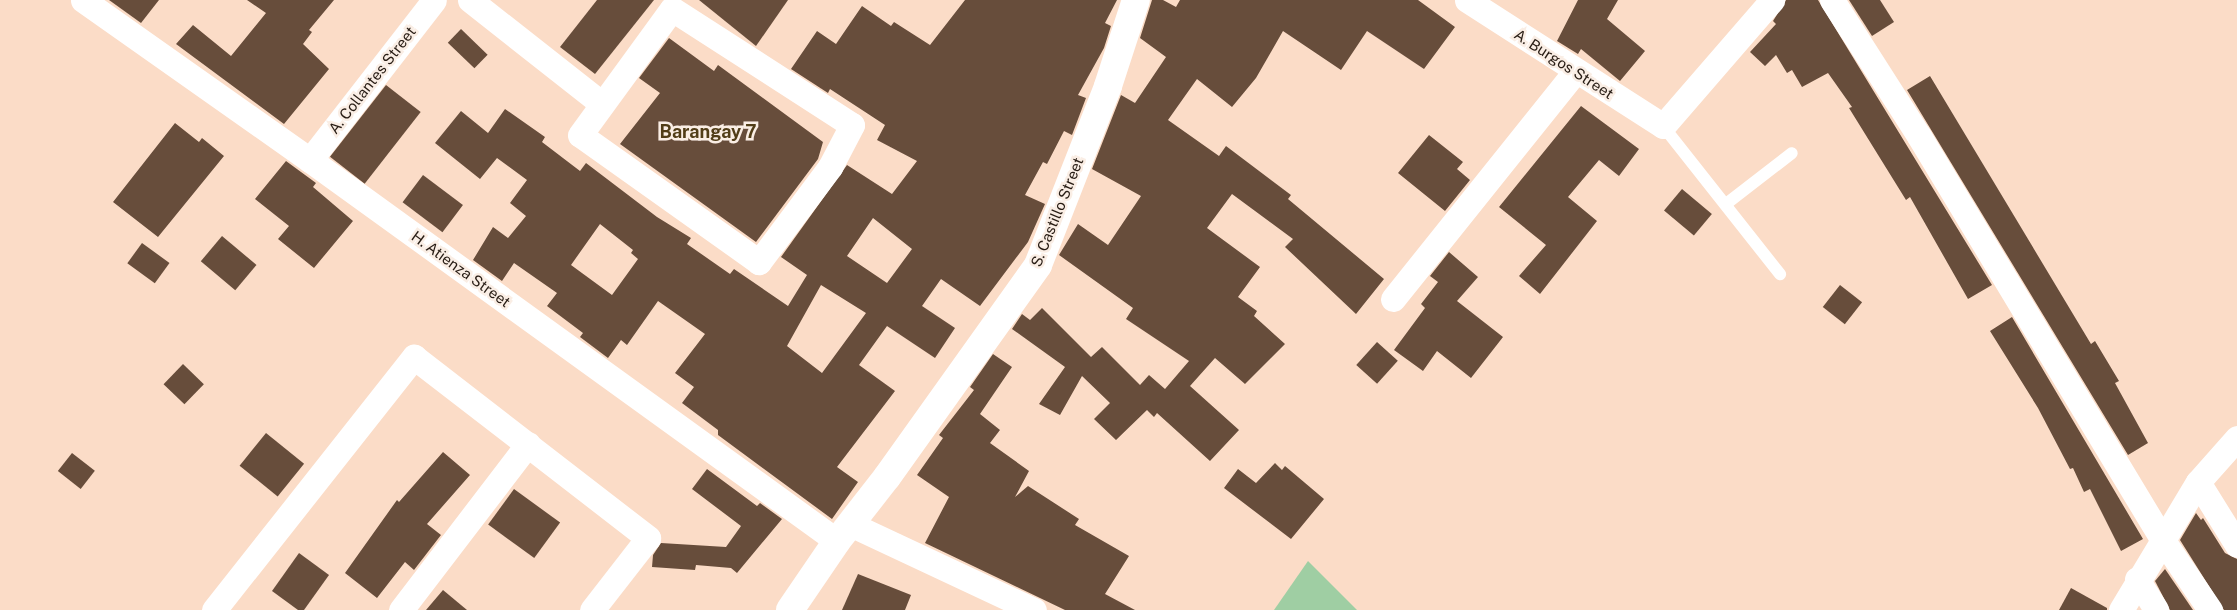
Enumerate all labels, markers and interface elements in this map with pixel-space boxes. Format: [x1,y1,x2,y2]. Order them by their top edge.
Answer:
street label: A. Collantes Street [325,23,419,137]
street label: A. Burgos Street [1511,25,1617,103]
district label: Barangay 7 [660,121,756,143]
street label: S. Castillo Street [1027,155,1087,269]
street label: H. Atienza Street [408,227,514,311]

